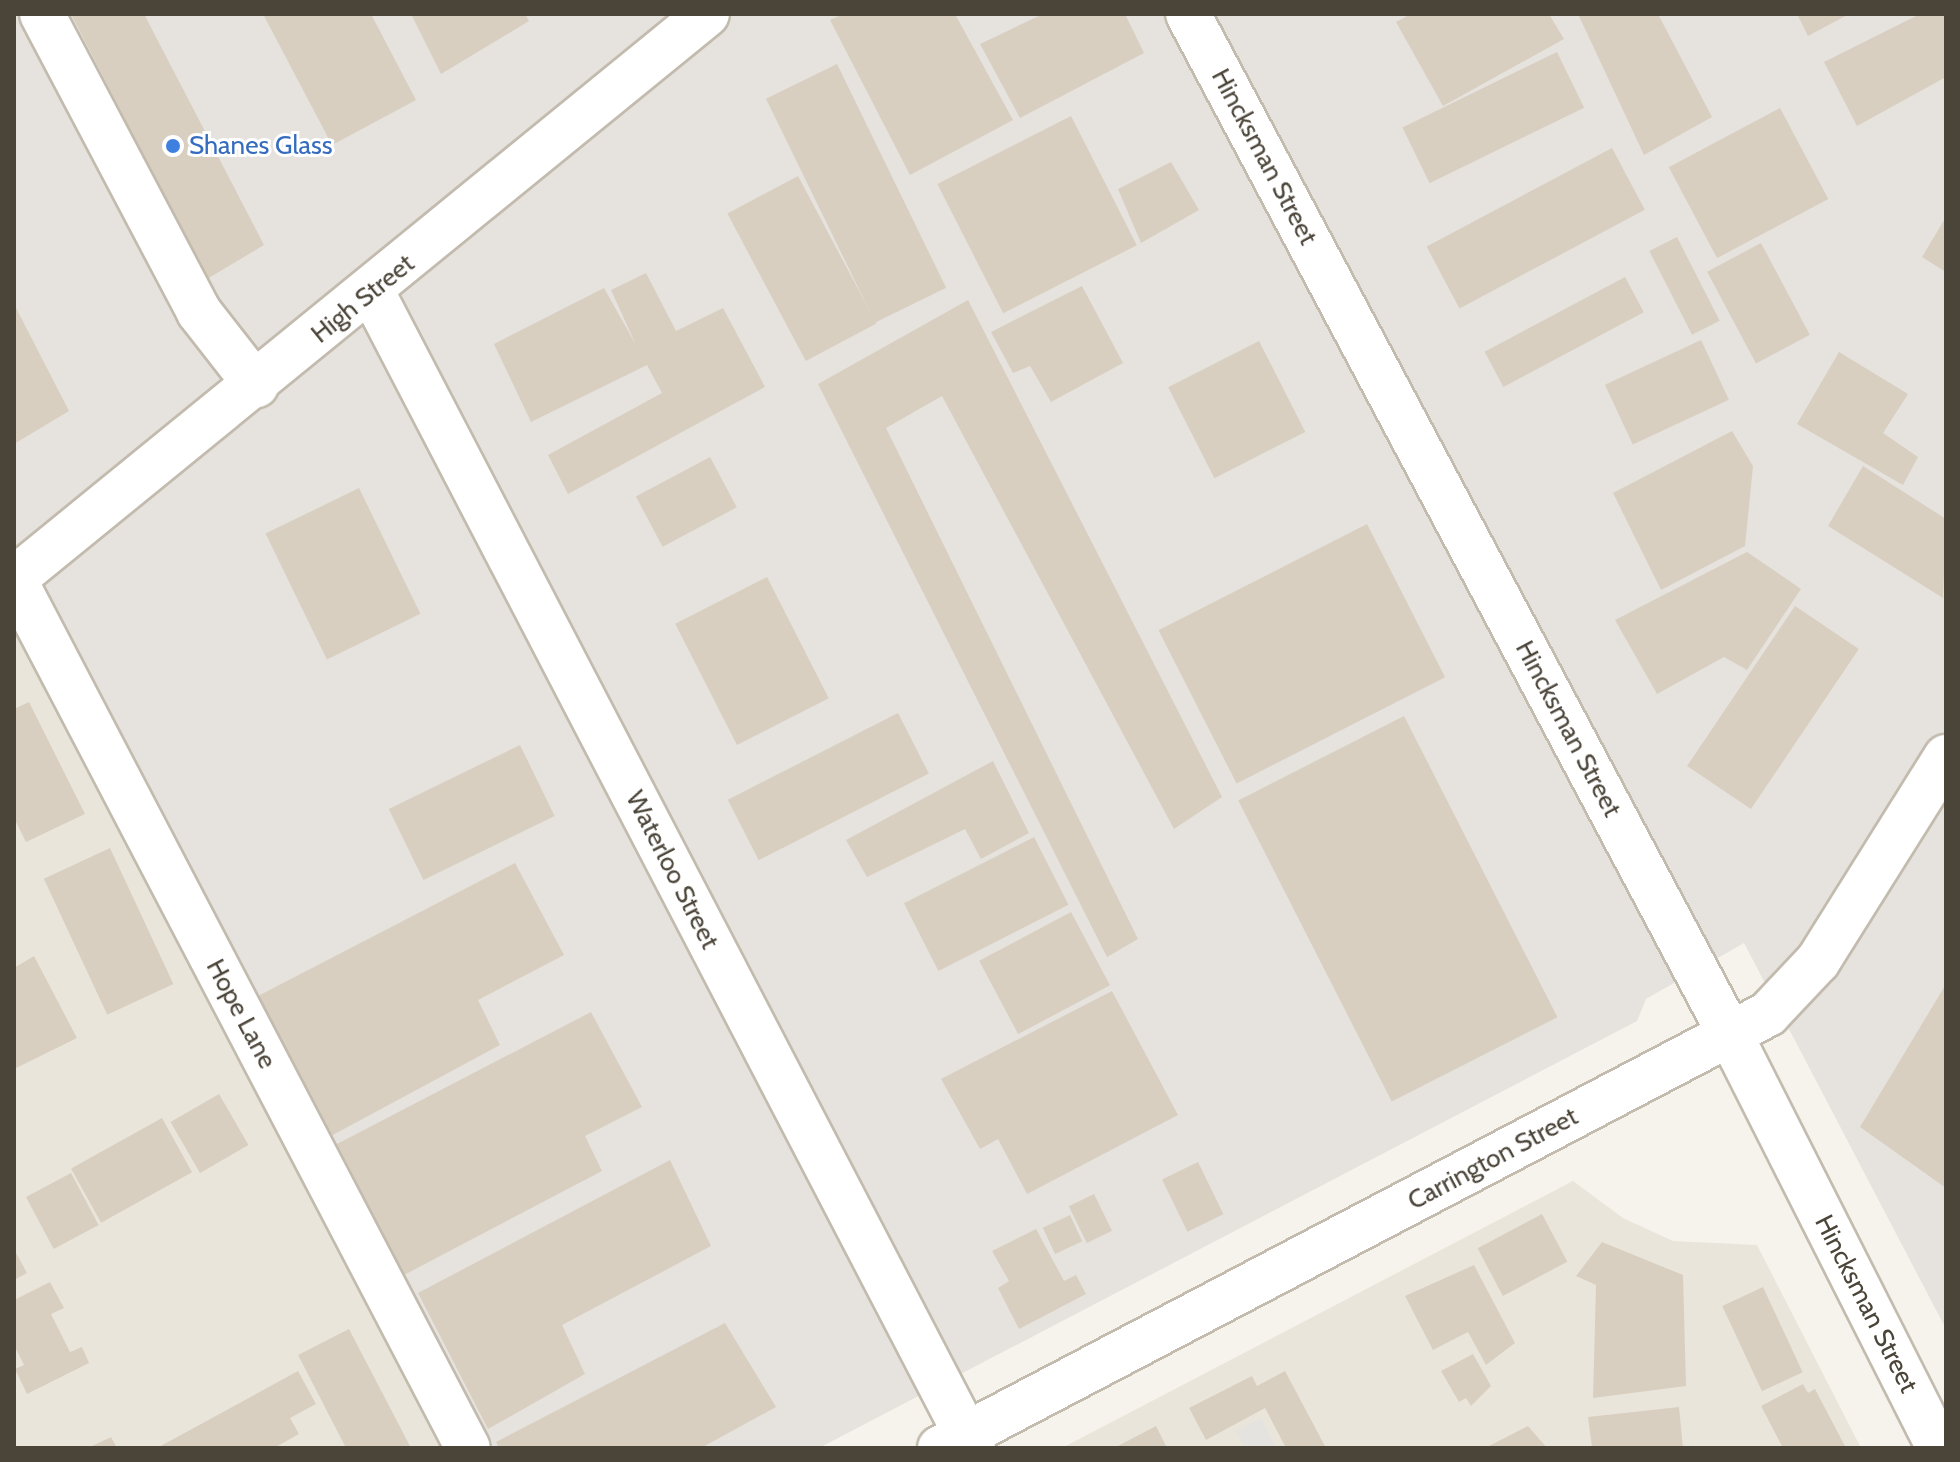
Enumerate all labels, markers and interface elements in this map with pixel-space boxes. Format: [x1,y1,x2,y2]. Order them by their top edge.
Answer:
street label: Hincksman Street [1204,64,1324,250]
place label: Shanes Glass [189,130,333,162]
marker: Shanes Glass [164,137,182,155]
street label: High Street [305,248,421,350]
street label: Hincksman Street [1508,636,1628,822]
street label: Waterloo Street [619,786,725,954]
street label: Hope Lane [199,954,283,1074]
street label: Carrington Street [1403,1101,1583,1217]
street label: Hincksman Street [1808,1210,1924,1398]

